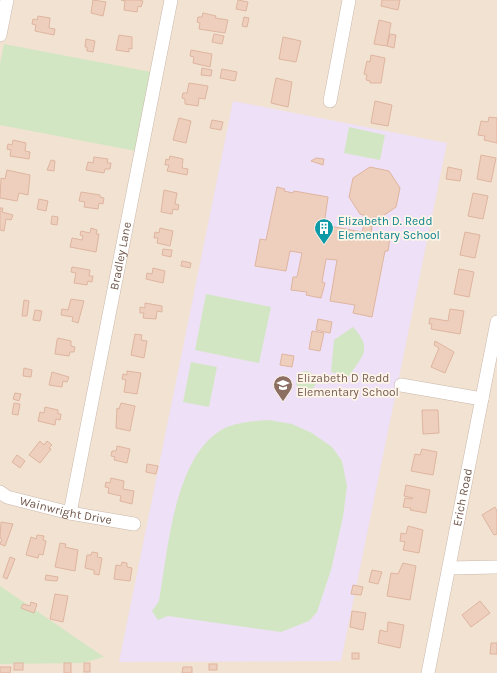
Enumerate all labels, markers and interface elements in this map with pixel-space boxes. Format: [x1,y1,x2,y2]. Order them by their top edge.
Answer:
place label: Elizabeth D. Redd Elementary School [338,214,440,242]
building icon: Elizabeth D. Redd Elementary School [313,217,335,245]
street label: Bradley Lane [107,221,134,291]
place label: Elizabeth D Redd Elementary School [297,371,399,399]
school or university icon: Elizabeth D Redd Elementary School [272,374,294,402]
street label: Erich Road [450,467,475,527]
street label: Wainwright Drive [18,494,113,527]

